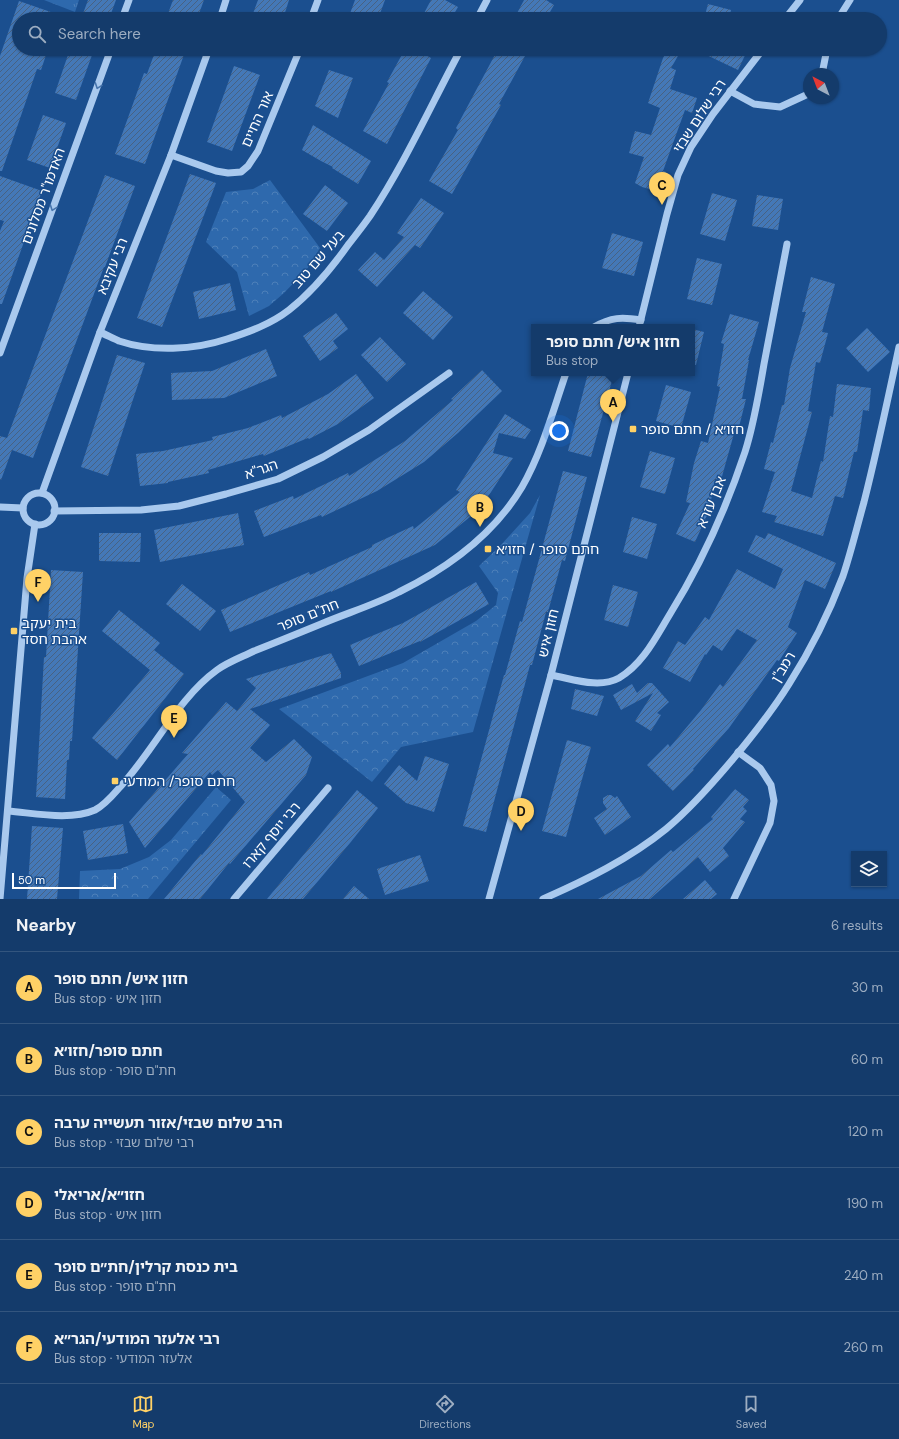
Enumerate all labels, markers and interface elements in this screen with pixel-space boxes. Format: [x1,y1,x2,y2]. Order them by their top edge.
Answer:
search box [12,12,887,56]
icon: search [26,23,48,45]
text: Search here [58,24,141,44]
north arrow [803,68,839,104]
street label: רבי שלום שבזי [669,76,729,156]
one-way arrow [94,82,102,89]
street label: אור החיים [237,88,277,150]
street label: האדמו"ר מסלונים [17,145,69,247]
pin: C [649,172,675,205]
one-way arrow [49,204,58,211]
street label: בעל שם טוב [288,226,348,292]
street label: רבי עקיבא [92,235,132,297]
popup [531,324,695,376]
text: חזון איש/ חתם סופר [546,332,680,352]
text: Bus stop [546,352,598,369]
pin: A [600,389,626,422]
place label: חזו׳א / חתם סופר [641,420,744,438]
your location [549,421,569,441]
marker: חזו׳א / חתם סופר [628,424,638,434]
street label: הגר"א [242,455,280,483]
street label: אבן עזרא [692,473,730,530]
pin: B [467,494,493,527]
place label: חתם סופר / חזו׳א [496,540,599,558]
marker: חתם סופר / חזו׳א [483,544,493,554]
pin: F [25,569,51,602]
street label: חת"ם סופר [275,594,341,636]
street label: חזון איש [533,607,563,659]
place label: בית יעקב אהבת חסד [22,614,87,648]
marker: בית יעקב אהבת חסד [9,626,19,636]
street label: רמב"ן [767,648,799,686]
pin: E [161,705,187,738]
place label: חתם סופר/ המודעי [123,772,235,790]
marker: חתם סופר/ המודעי [110,776,120,786]
street label: רבי יוסף קארו [238,798,304,872]
pin: D [508,798,534,831]
map controls [851,851,887,887]
button: layers [851,851,887,887]
scale bar [12,871,116,890]
text: 50 m [18,873,45,887]
text: Nearby [16,914,76,936]
text: 6 results [831,917,883,934]
text: חזון איש/ חתם סופר [54,969,188,989]
text: A [24,979,34,996]
text: 30 m [851,979,883,996]
text: Bus stop · חזון איש [54,990,162,1007]
text: חתם סופר/חזו׳א [54,1041,163,1061]
text: B [25,1051,33,1068]
text: 60 m [851,1051,883,1068]
text: Bus stop · חת"ם סופר [54,1062,176,1079]
text: הרב שלום שבזי/אזור תעשייה ערבה [54,1113,283,1133]
text: C [24,1123,34,1140]
text: 120 m [848,1123,883,1140]
text: Bus stop · רבי שלום שבזי [54,1134,194,1151]
text: חזו״א/אריאלי [54,1185,145,1205]
text: D [24,1195,34,1212]
text: 190 m [847,1195,883,1212]
text: Bus stop · חזון איש [54,1206,162,1223]
text: בית כנסת קרלין/חת״ם סופר [54,1257,238,1277]
text: E [25,1267,33,1284]
text: 240 m [844,1267,883,1284]
text: Bus stop · חת"ם סופר [54,1278,176,1295]
text: רבי אלעזר המודעי/הגר״א [54,1329,220,1349]
text: F [25,1339,33,1356]
text: 260 m [843,1339,883,1356]
text: Bus stop · אלעזר המודעי [54,1350,192,1367]
tab: Map [132,1393,155,1431]
tab: Directions [419,1393,471,1431]
tab: Saved [736,1393,767,1431]

